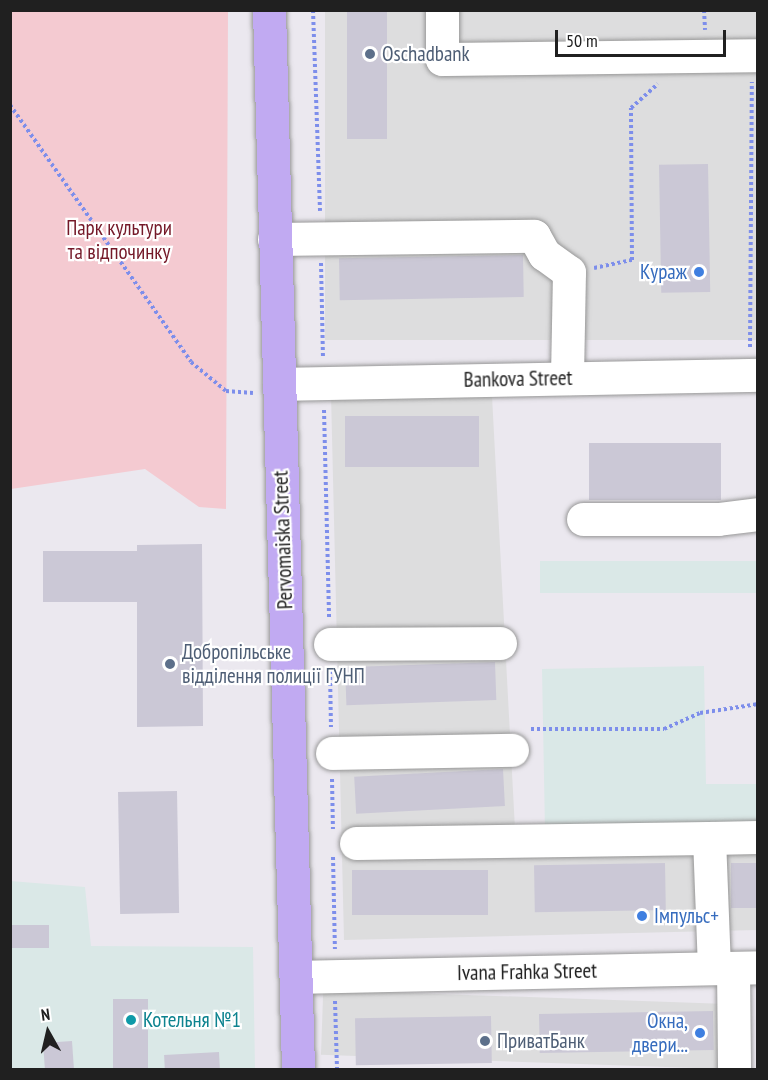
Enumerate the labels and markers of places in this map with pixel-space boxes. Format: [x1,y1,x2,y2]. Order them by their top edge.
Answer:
place label: Oschadbank [382,41,470,67]
marker: Oschadbank [363,47,377,61]
place label: Кураж [640,259,687,285]
marker: Кураж [692,265,706,279]
place label: Добропільське відділення полиції ГУНП [182,639,365,689]
marker: Добропільське відділення полиції ГУНП [163,657,177,671]
place label: Імпульс+ [654,903,719,929]
marker: Імпульс+ [635,909,649,923]
place label: Котельня №1 [143,1007,241,1033]
place label: Окна, двери... [632,1008,688,1058]
marker: Котельня №1 [124,1013,138,1027]
marker: Окна, двери... [693,1026,707,1040]
place label: ПриватБанк [497,1028,585,1054]
marker: ПриватБанк [478,1034,492,1048]

